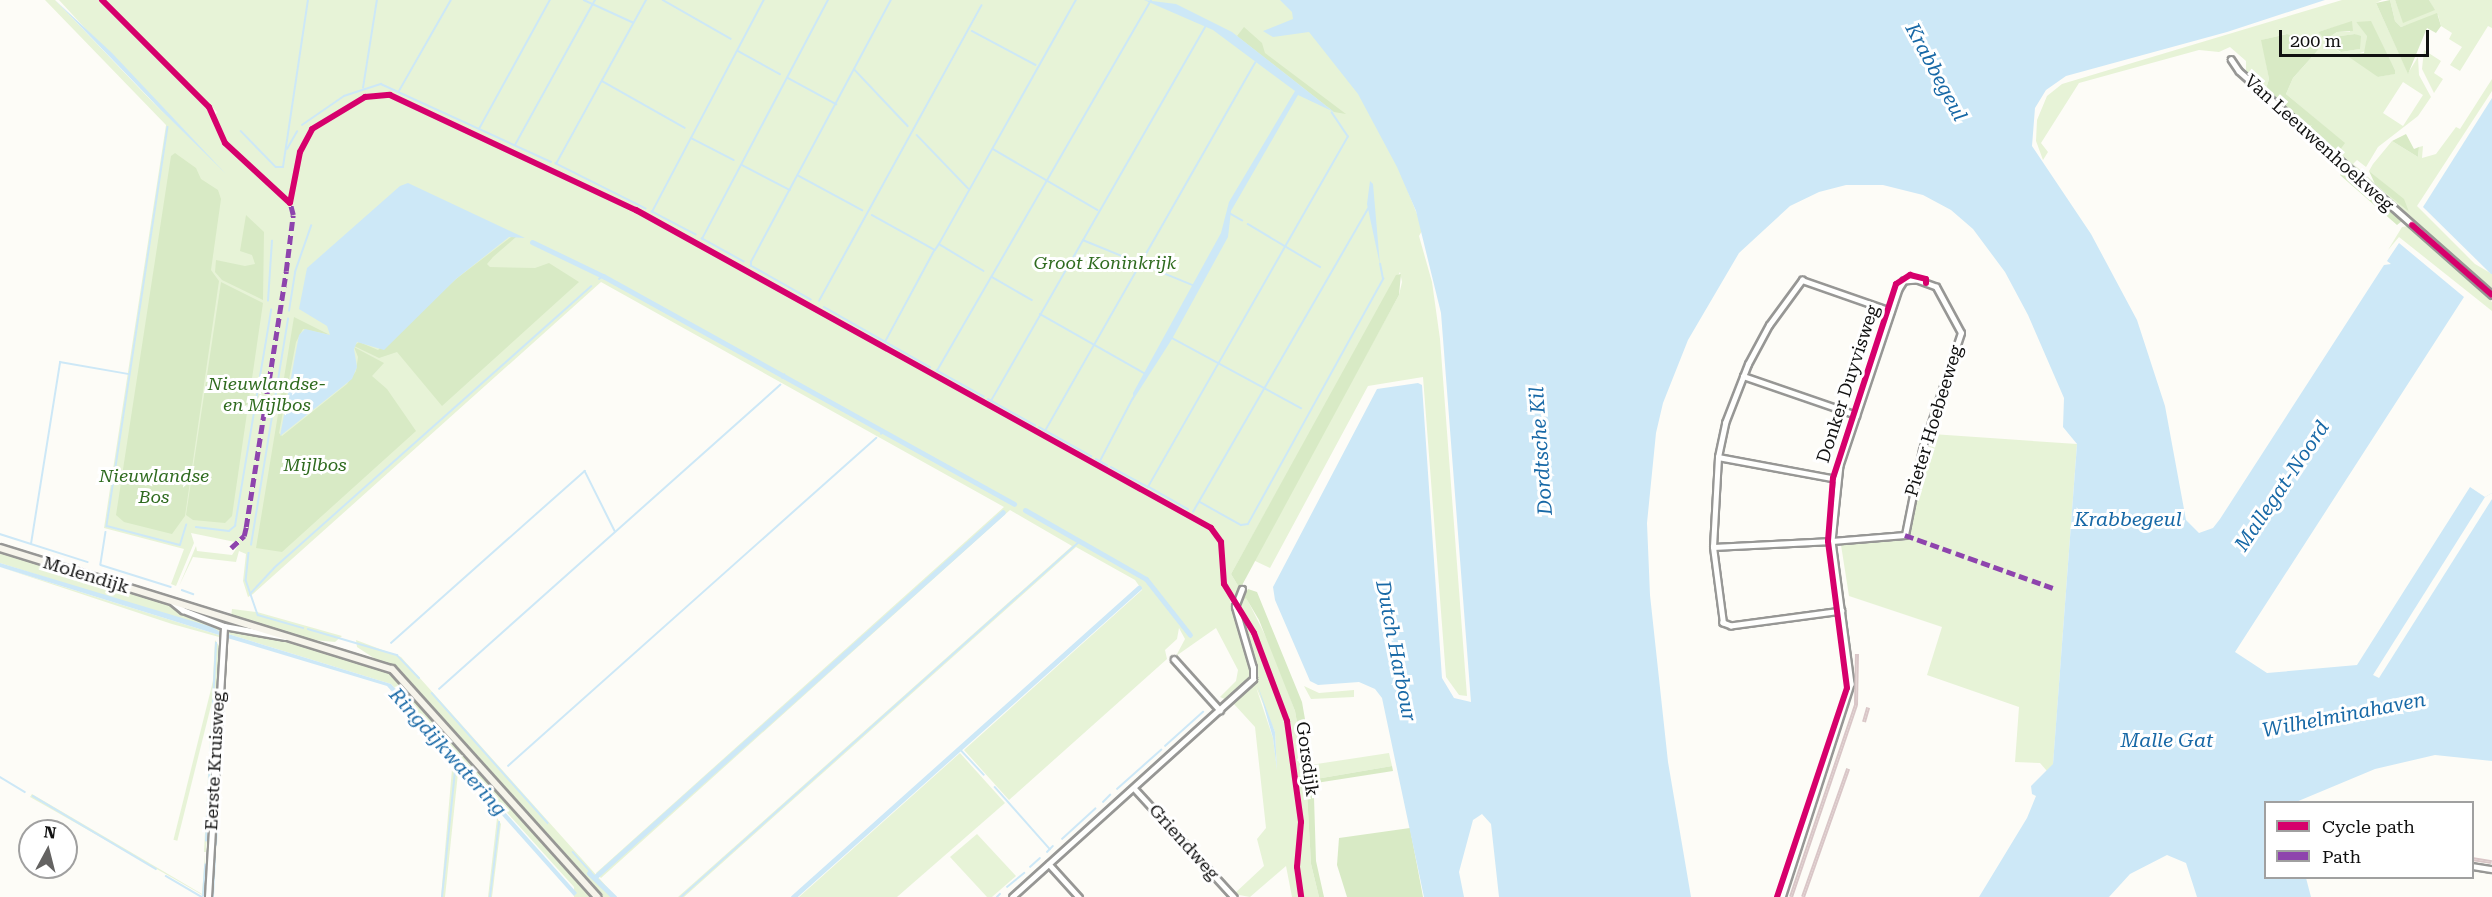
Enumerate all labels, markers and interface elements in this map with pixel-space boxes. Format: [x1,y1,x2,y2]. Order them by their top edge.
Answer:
scale bar [2282,18,2432,56]
water label: Krabbegeul [1900,19,1972,125]
text: 200 m [2290,30,2341,51]
street label: Van Leeuwenhoekweg [2240,70,2398,216]
park label: Groot Koninkrijk [1034,252,1176,274]
street label: Donker Duyvisweg [1812,302,1884,466]
street label: Pieter Hoebeeweg [1901,343,1967,499]
park label: Nieuwlandse- en Mijlbos [208,374,326,416]
water label: Dordtsche Kil [1525,386,1557,516]
water label: Mallegat-Noord [2230,416,2334,556]
park label: Mijlbos [284,454,346,476]
park label: Nieuwlandse Bos [99,466,209,508]
water label: Krabbegeul [2074,507,2182,531]
street label: Molendijk [40,552,132,598]
water label: Dutch Harbour [1371,578,1421,724]
water label: Ringdijkwatering [384,683,512,821]
water label: Wilhelminahaven [2260,687,2428,743]
street label: Eerste Kruisweg [201,691,229,831]
street label: Gorsdijk [1291,720,1323,798]
water label: Malle Gat [2120,728,2214,752]
street label: Griendweg [1144,800,1224,884]
legend [2264,801,2474,879]
text: Cycle path [2322,816,2415,837]
north arrow [18,819,78,879]
text: N [43,822,57,843]
text: Path [2322,846,2361,867]

